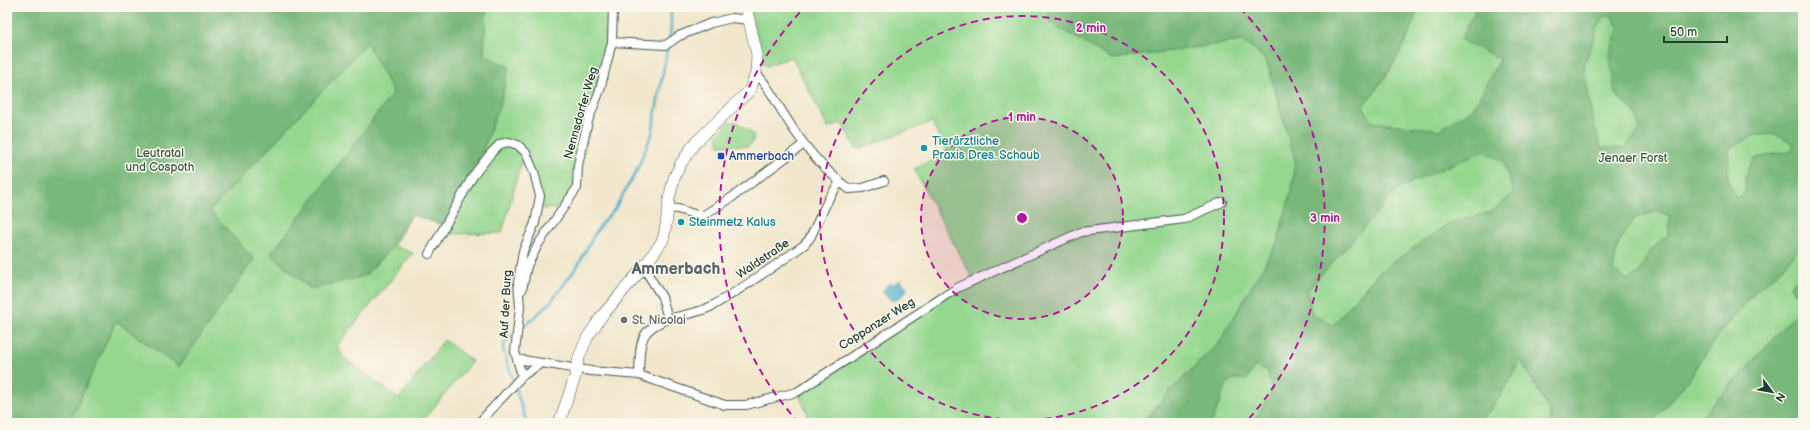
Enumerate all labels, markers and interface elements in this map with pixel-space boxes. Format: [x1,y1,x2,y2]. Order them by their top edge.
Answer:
scale bar [1664,18,1727,44]
text: 2 min [1076,21,1106,36]
text: 50 m [1670,25,1697,40]
street label: Nennsdorfer Weg [561,65,601,161]
text: 1 min [1008,110,1036,125]
place label: Tierärztliche Praxis Dres. Schaub [932,134,1040,163]
marker: Tierärztliche Praxis Dres. Schaub [919,143,929,153]
park label: Leutratal und Cospoth [126,146,195,175]
place label: Ammerbach [729,149,795,164]
marker: Ammerbach [716,151,726,161]
park label: Jenaer Forst [1599,151,1668,166]
centre of rings [1015,211,1029,225]
text: 3 min [1310,211,1340,226]
place label: Steinmetz Kalus [689,215,776,230]
marker: Steinmetz Kalus [676,217,686,227]
street label: Waldstraße [734,236,792,282]
district label: Ammerbach [631,260,720,279]
street label: Auf der Burg [497,269,515,339]
street label: Coppanzer Weg [836,295,918,353]
place label: St. Nicolai [632,313,686,328]
marker: St. Nicolai [619,315,629,325]
north arrow [1752,372,1792,412]
text: N [1772,390,1788,404]

